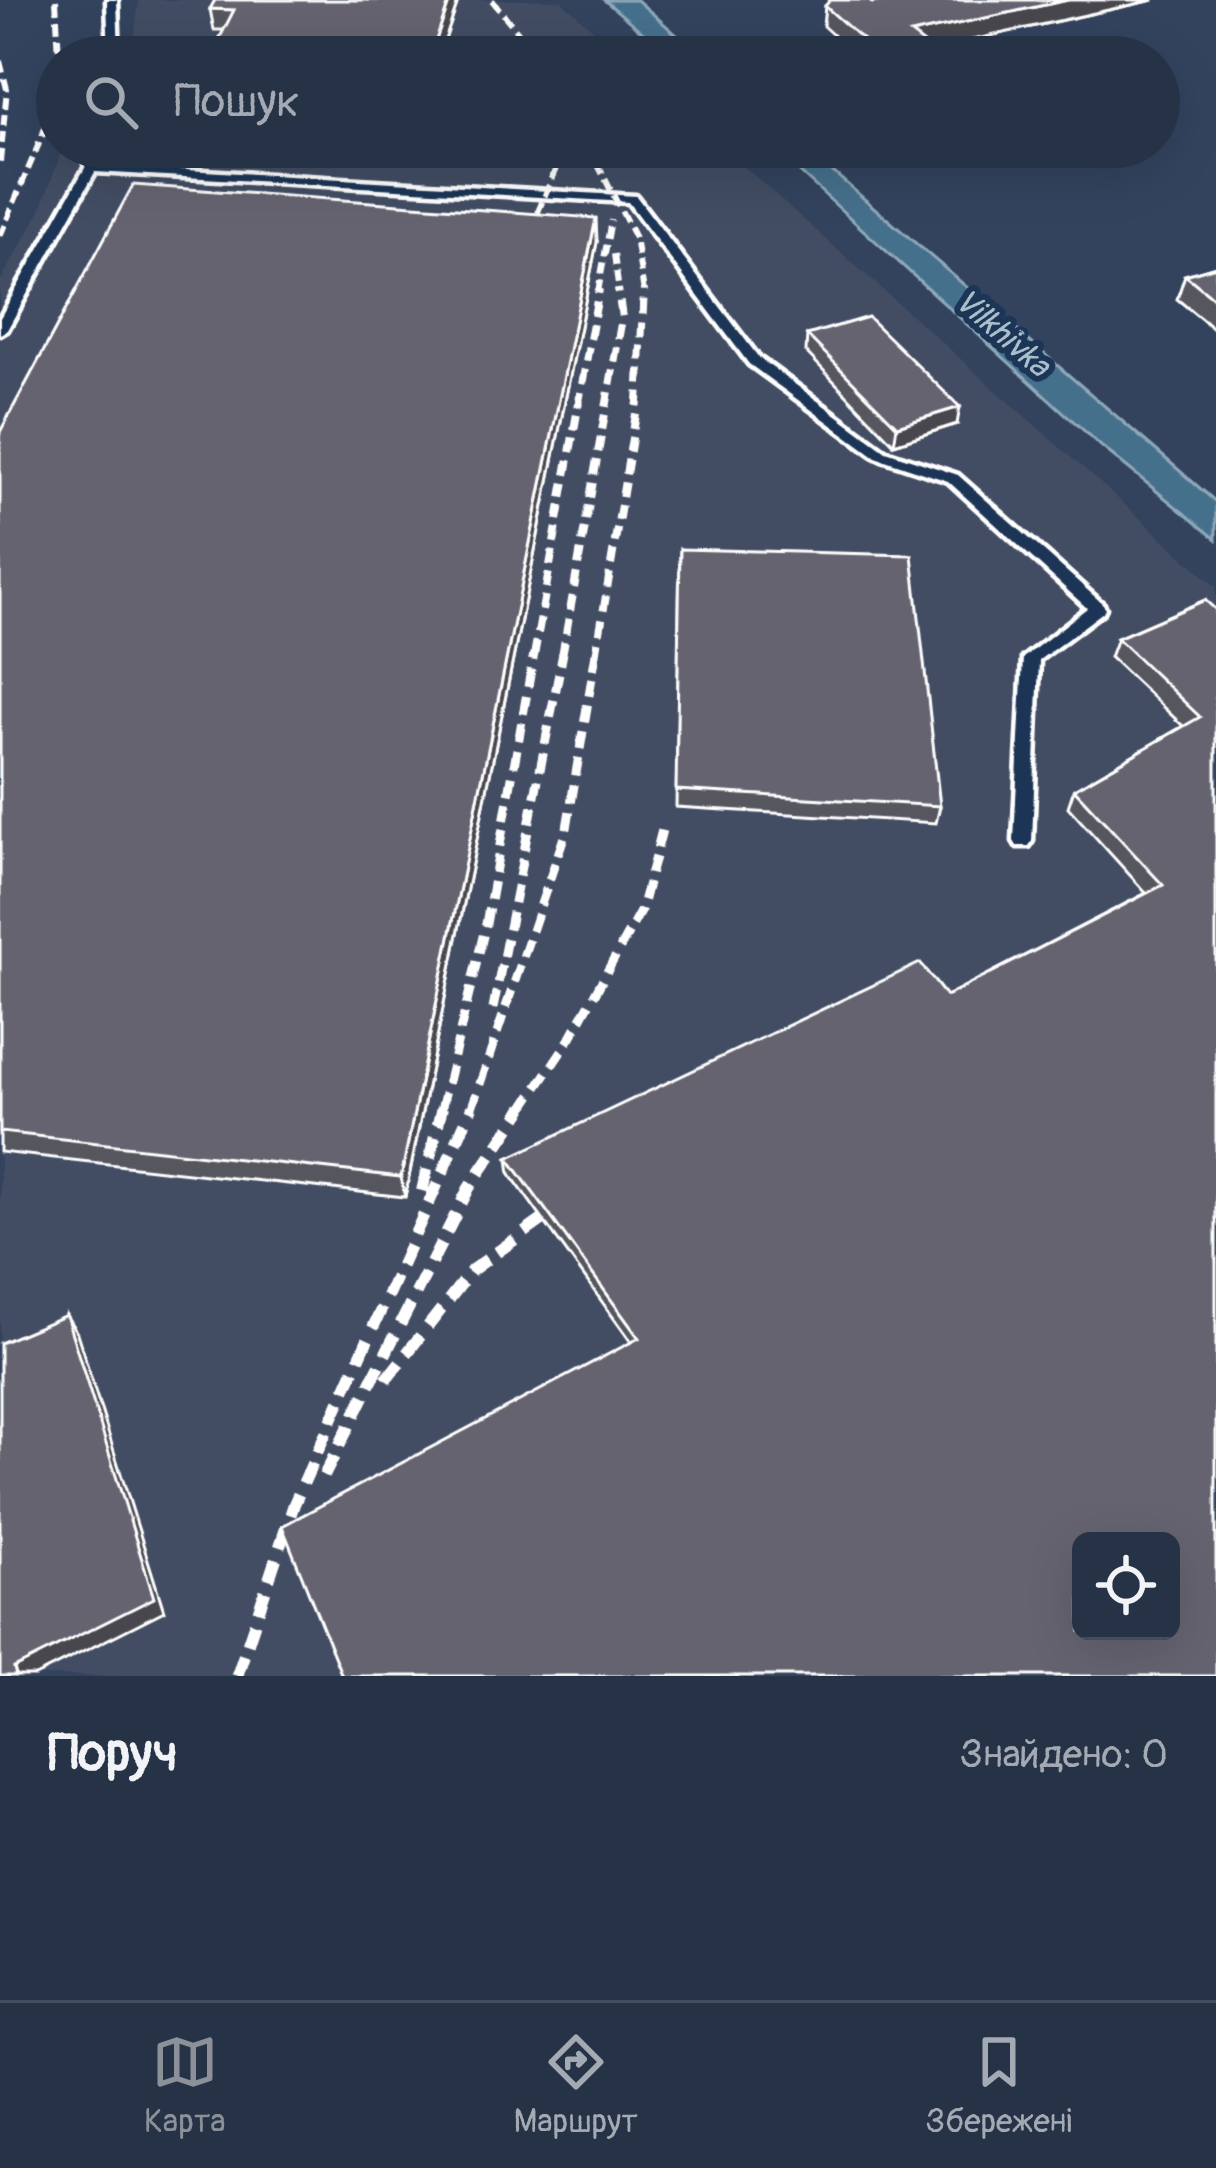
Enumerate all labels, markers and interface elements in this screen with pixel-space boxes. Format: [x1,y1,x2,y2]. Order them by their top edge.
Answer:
search box [36,36,1180,168]
icon: search [78,69,144,135]
text: Пошук [174,74,299,130]
water label: Vilkhivka [946,280,1060,387]
map controls [1072,1532,1180,1640]
button: locate [1072,1532,1180,1640]
text: Поруч [48,1722,178,1786]
text: Знайдено: 0 [960,1730,1168,1779]
tab: Карта [144,2029,226,2142]
tab: Маршрут [513,2029,638,2142]
tab: Збережені [925,2029,1072,2142]

